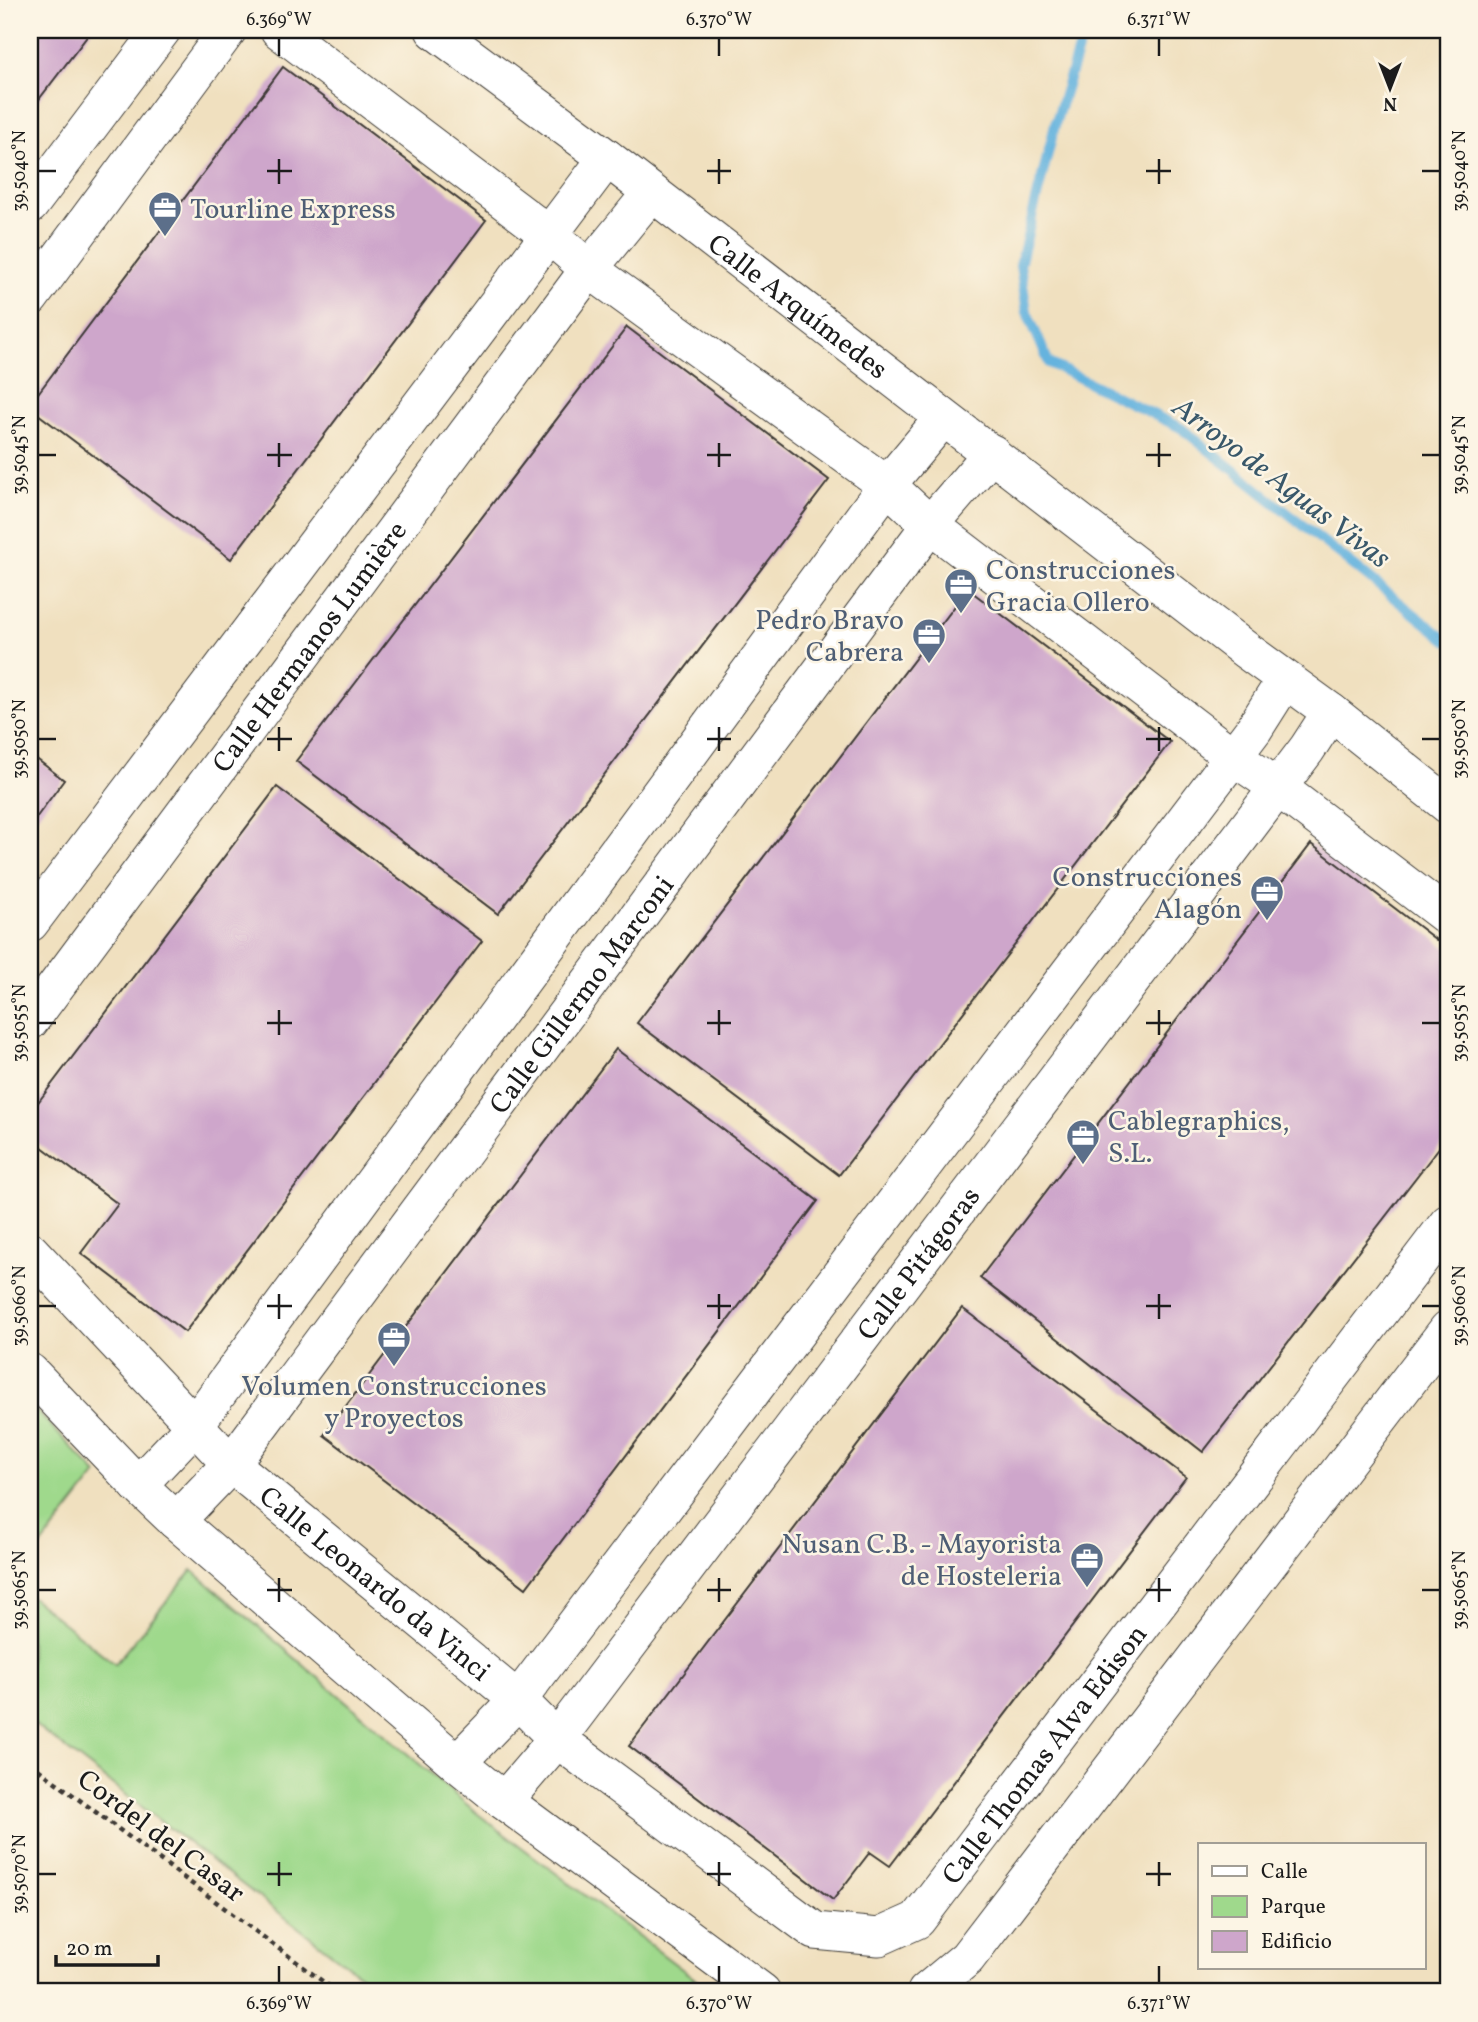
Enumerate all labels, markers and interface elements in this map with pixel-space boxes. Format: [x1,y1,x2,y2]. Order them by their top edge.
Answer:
text: 6.369°W [246,8,312,33]
text: 6.370°W [686,8,752,33]
text: 6.371°W [1127,8,1191,33]
north arrow [1356,52,1426,122]
text: N [1383,90,1397,116]
text: 39.5040°N [8,130,33,212]
text: 39.5040°N [1448,130,1473,212]
office icon: Tourline Express [146,189,184,238]
place label: Tourline Express [190,191,396,230]
street label: Calle Arquímedes [699,226,895,390]
water label: Arroyo de Aguas Vivas [1162,387,1399,580]
text: 39.5045°N [8,415,33,495]
text: 39.5045°N [1448,415,1473,495]
street label: Calle Hermanos Lumière [204,514,417,782]
place label: Construcciones Gracia Ollero [986,552,1176,623]
office icon: Construcciones Gracia Ollero [942,566,980,615]
place label: Pedro Bravo Cabrera [755,602,904,673]
office icon: Pedro Bravo Cabrera [910,616,948,665]
text: 39.5050°N [8,699,33,779]
text: 39.5050°N [1448,699,1473,779]
place label: Construcciones Alagón [1052,859,1242,930]
street label: Calle Gillermo Marconi [481,868,684,1123]
office icon: Construcciones Alagón [1248,873,1286,922]
text: 39.5055°N [8,984,33,1062]
text: 39.5055°N [1448,984,1473,1062]
place label: Cablegraphics, S.L. [1108,1103,1290,1174]
office icon: Cablegraphics, S.L. [1064,1117,1102,1166]
street label: Calle Pitágoras [849,1179,991,1349]
text: 39.5060°N [8,1265,33,1347]
text: 39.5060°N [1448,1265,1473,1347]
office icon: Volumen Construcciones y Proyectos [375,1319,413,1368]
place label: Volumen Construcciones y Proyectos [241,1368,547,1439]
street label: Calle Leonardo da Vinci [250,1478,498,1692]
place label: Nusan C.B. - Mayorista de Hosteleria [782,1526,1062,1597]
office icon: Nusan C.B. - Mayorista de Hosteleria [1068,1540,1106,1589]
text: 39.5065°N [8,1550,33,1630]
text: 39.5065°N [1448,1550,1473,1630]
street label: Calle Thomas Alva Edison [934,1617,1157,1894]
street label: Cordel del Casar [69,1761,253,1913]
text: 39.5070°N [8,1834,33,1914]
legend [1198,1843,1426,1969]
text: Calle [1261,1858,1308,1887]
text: Parque [1261,1893,1326,1922]
scale bar [56,1924,158,1968]
text: Edificio [1261,1928,1332,1957]
text: 20 m [66,1935,112,1964]
text: 6.369°W [246,1992,312,2017]
text: 6.370°W [686,1992,752,2017]
text: 6.371°W [1127,1992,1191,2017]

